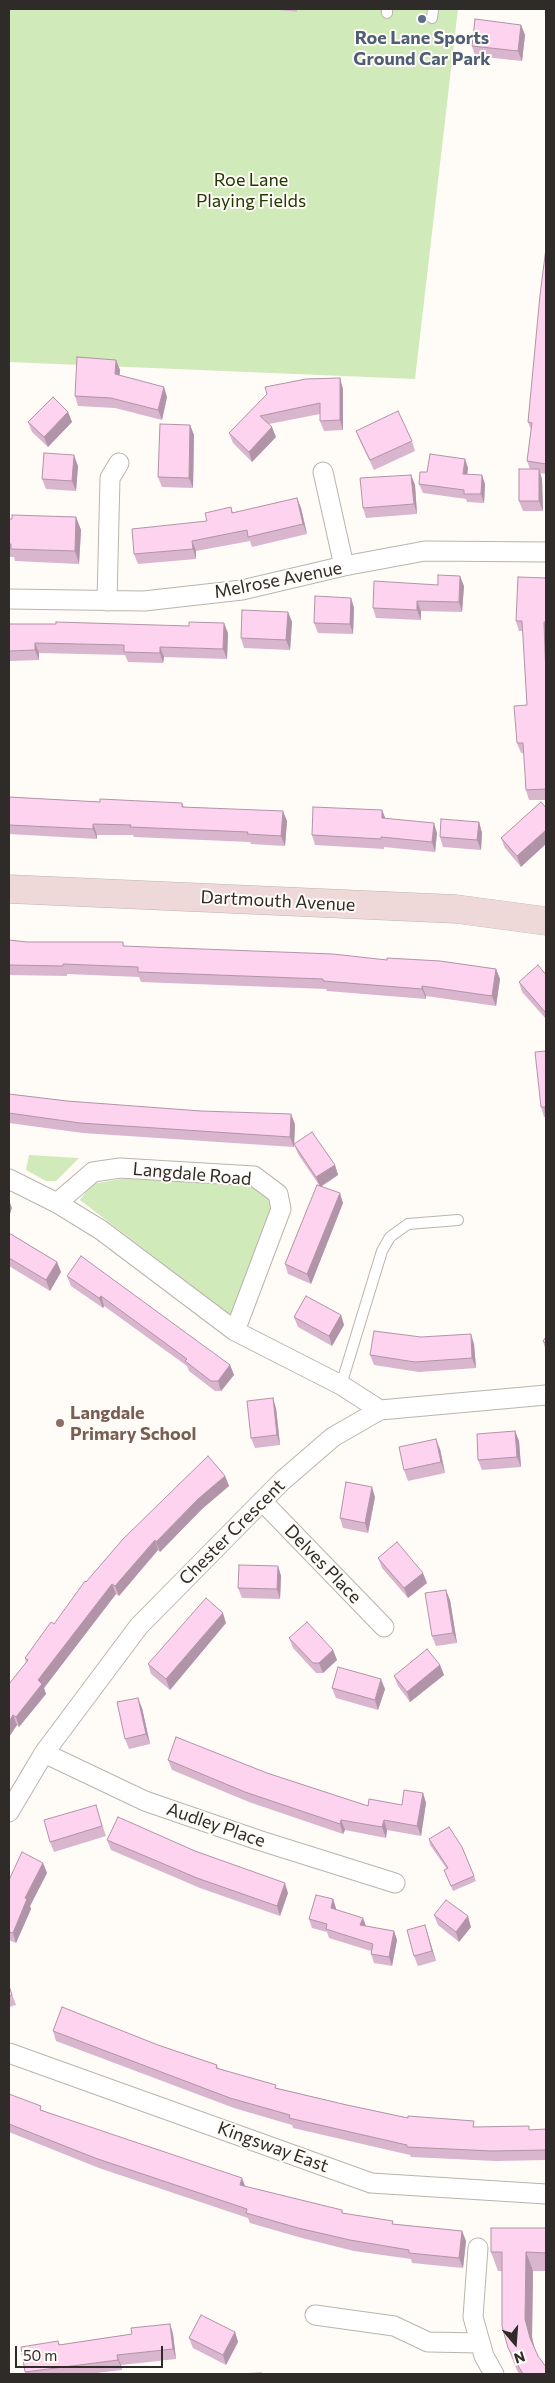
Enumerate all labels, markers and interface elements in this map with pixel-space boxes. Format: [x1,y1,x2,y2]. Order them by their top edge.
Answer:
marker: Roe Lane Sports Ground Car Park [416,13,428,25]
place label: Roe Lane Sports Ground Car Park [353,27,491,70]
park label: Roe Lane Playing Fields [196,169,306,212]
street label: Melrose Avenue [212,557,344,603]
street label: Dartmouth Avenue [200,886,356,916]
street label: Langdale Road [132,1158,252,1190]
place label: Langdale Primary School [70,1402,196,1445]
marker: Langdale Primary School [54,1417,66,1429]
street label: Chester Crescent [175,1475,289,1589]
street label: Delves Place [280,1520,366,1608]
street label: Audley Place [164,1798,268,1852]
street label: Kingsway East [215,2117,331,2177]
north arrow [490,2318,540,2368]
scale bar [18,2336,165,2368]
text: 50 m [23,2346,57,2364]
text: N [512,2348,527,2367]

